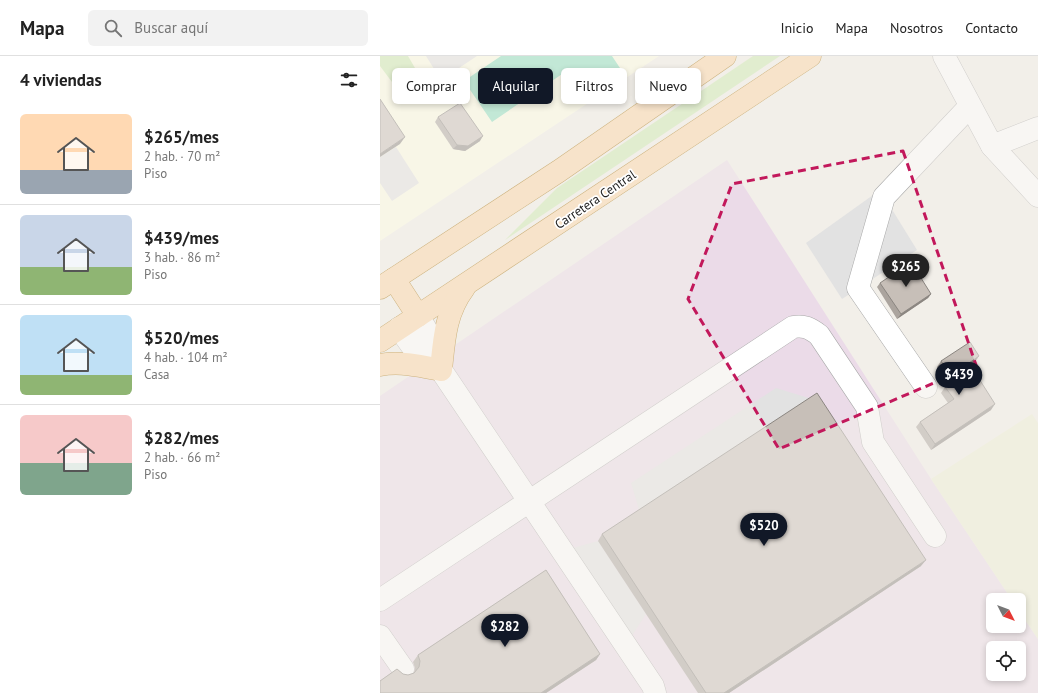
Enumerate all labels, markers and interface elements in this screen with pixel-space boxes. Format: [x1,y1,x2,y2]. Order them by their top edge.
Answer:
search box [88,10,368,46]
text: Mapa [20,16,64,40]
icon: search [102,17,124,39]
text: Buscar aquí [134,18,208,37]
text: Inicio [780,19,813,37]
text: Mapa [835,19,868,37]
text: Nosotros [890,19,943,37]
text: Contacto [965,19,1018,37]
chip: Comprar [392,68,470,104]
chip: Alquilar [478,68,553,104]
chip: Filtros [561,68,627,104]
chip: Nuevo [635,68,701,104]
text: 4 viviendas [20,69,102,91]
icon: filters [338,69,360,91]
text: $265/mes [144,126,219,148]
icon: home [52,130,100,178]
text: 2 hab. · 70 m² [144,148,220,165]
text: Piso [144,165,167,182]
street label: Carretera Central [552,166,639,233]
text: $439/mes [144,227,219,249]
icon: home [52,231,100,279]
text: 3 hab. · 86 m² [144,249,220,266]
pin: $265 [882,254,930,288]
text: $265 [891,258,921,275]
text: Piso [144,266,167,283]
text: $520/mes [144,327,219,349]
icon: home [52,331,100,379]
text: 4 hab. · 104 m² [144,349,228,366]
pin: $439 [935,362,983,396]
text: Casa [144,366,170,383]
text: $439 [944,366,974,383]
text: $282/mes [144,427,219,449]
icon: home [52,431,100,479]
text: 2 hab. · 66 m² [144,449,220,466]
text: Piso [144,466,167,483]
pin: $520 [740,513,788,547]
text: $520 [749,517,779,534]
north arrow [986,593,1026,633]
map controls [986,593,1026,681]
pin: $282 [481,614,529,648]
text: $282 [490,618,520,635]
button: locate [986,641,1026,681]

